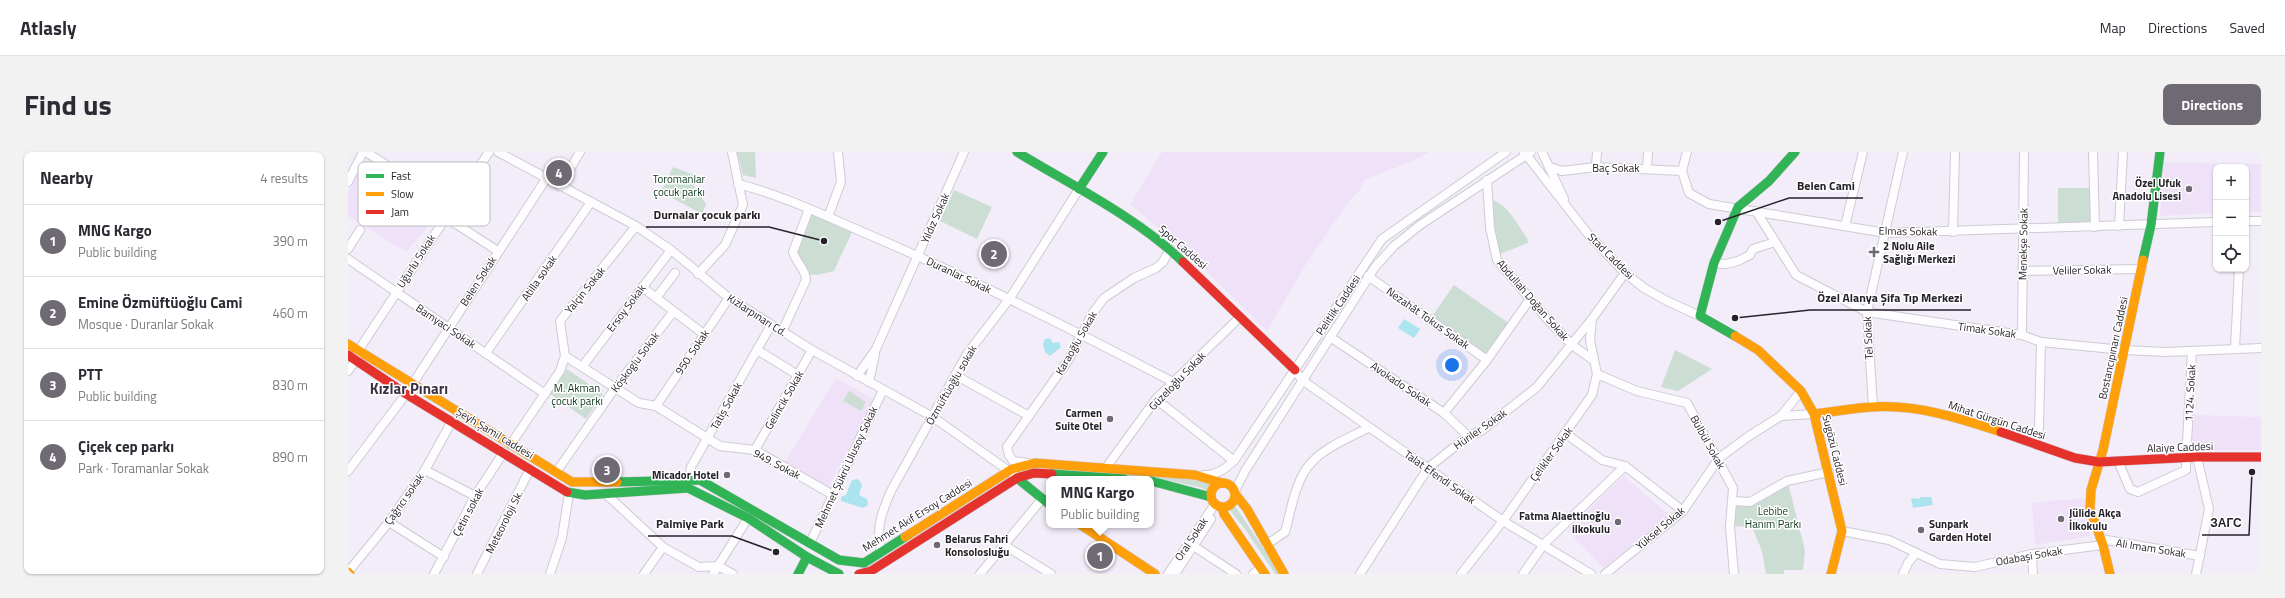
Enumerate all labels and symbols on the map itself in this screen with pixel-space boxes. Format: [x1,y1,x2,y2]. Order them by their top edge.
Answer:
pin: 4 [546,158,572,188]
street label: Baç Sokak [1592,160,1640,176]
legend [358,162,490,226]
text: Fast [391,168,411,184]
park label: Toromanlar çocuk parkı [653,171,705,200]
callout: Belen Cami [1789,174,1863,198]
place label: Özel Ufuk Anadolu Lisesi [2112,175,2181,204]
text: Belen Cami [1797,176,1855,195]
marker: Özel Ufuk Anadolu Lisesi [2184,184,2194,194]
text: Slow [391,186,414,202]
street label: Yıldız Sokak [917,190,954,246]
callout: Durnalar çocuk parkı [646,203,769,227]
text: Jam [391,204,409,220]
text: Durnalar çocuk parkı [654,205,760,224]
street label: Menekşe Sokak [2014,207,2032,280]
street label: Spor Caddesi [1155,221,1211,273]
street label: Elmas Sokak [1879,222,1938,240]
street label: Stad Caddesi [1584,229,1638,283]
street label: Uğurlu Sokak [393,231,440,291]
place label: 2 Nolu Aile Sağlığı Merkezi [1883,238,1956,267]
pin: 2 [981,239,1007,269]
marker: 2 Nolu Aile Sağlığı Merkezi [1868,246,1880,258]
street label: Atilla sokak [517,251,561,304]
street label: Belen Sokak [456,252,501,309]
street label: Duranlar Sokak [924,253,995,297]
street label: Abdullah Doğan Sokak [1493,256,1573,345]
street label: Veliler Sokak [2053,261,2112,279]
street label: Yalçin Sokak [561,262,609,317]
street label: Pelitlik Caddesi [1312,272,1364,338]
street label: Ersoy Sokak [603,280,650,335]
street label: Nezahât Tokus Sokak [1383,283,1473,353]
callout: Özel Alanya Şifa Tıp Merkezi [1810,286,1971,310]
text: Özel Alanya Şifa Tıp Merkezi [1817,288,1963,307]
street label: Kızlarpınarı Cd. [724,290,790,340]
street label: Bostancıpınarı Caddesi [2094,295,2132,401]
street label: Bamyaci Sokak [413,300,480,352]
street label: Karaoğlu Sokak [1051,308,1101,378]
street label: Tel Sokak [1859,315,1877,360]
street label: Timak Sokak [1957,318,2018,342]
street label: 950. Sokak [671,326,713,378]
street label: Köşkoglu Sokak [607,328,664,396]
street label: Özmüftüoğlu sokak [922,341,981,428]
street label: Güzeloğlu Sokak [1145,348,1210,414]
your location [1442,355,1462,375]
street label: Avokado Sokak [1368,358,1435,411]
street label: 1124. Sokak [2181,363,2200,422]
street label: Gelincik Sokak [761,367,808,433]
district label: Kızlar Pınarı [370,377,448,400]
street label: Tatiş Sokak [706,379,746,433]
park label: M. Akman çocuk parkı [551,380,603,409]
street label: Mihat Gürgün Caddesi [1946,397,2048,443]
street label: Şeyh Şamil caddesi [453,403,537,463]
street label: Mehmet Şükrü Ulusoy Sokak [811,403,882,530]
street label: Hüriler Sokak [1450,404,1510,453]
place label: Carmen Suite Otel [1055,405,1102,434]
street label: Bülbül Sokak [1687,412,1730,473]
street label: Sugözü Caddesi [1818,413,1852,487]
marker: Carmen Suite Otel [1105,414,1115,424]
street label: Çelikler Sokak [1526,423,1577,484]
street label: Alaiye Caddesi [2147,438,2213,456]
street label: 949. Sokak [751,445,804,483]
street label: Talat Efendi Sokak [1401,446,1480,508]
pin: 3 [594,455,620,485]
place label: Micador Hotel [652,467,719,483]
street label: Çağrıcı sokak [380,469,428,528]
marker: Micador Hotel [722,470,732,480]
street label: Mehmet Akif Ersoy Caddesi [859,475,975,555]
street label: Çetin sokak [449,484,488,539]
street label: Meteoroloji Sk. [481,488,527,556]
street label: Yüksel Sokak [1632,502,1689,553]
park label: Lebibe Hanım Parkı [1745,503,1801,532]
place label: Jülide Akça İlkokulu [2069,505,2121,534]
place label: Fatma Alaettinoğlu ilkokulu [1519,508,1610,537]
callout: ЗАГС [2202,511,2249,535]
callout: Palmiye Park [648,512,732,536]
street label: Oral Sokak [1171,513,1212,564]
text: ЗАГС [2210,513,2242,532]
text: Palmiye Park [656,514,725,533]
marker: Jülide Akça İlkokulu [2056,514,2066,524]
place label: Sunpark Garden Hotel [1929,516,1991,545]
marker: Fatma Alaettinoğlu ilkokulu [1613,517,1623,527]
marker: Sunpark Garden Hotel [1916,525,1926,535]
place label: Belarus Fahri Konsolosluğu [945,531,1009,560]
street label: Ali Imam Sokak [2115,535,2188,562]
marker: Belarus Fahri Konsolosluğu [932,540,942,550]
pin: 1 [1087,541,1113,571]
street label: Odabaşi Sokak [1994,542,2064,570]

